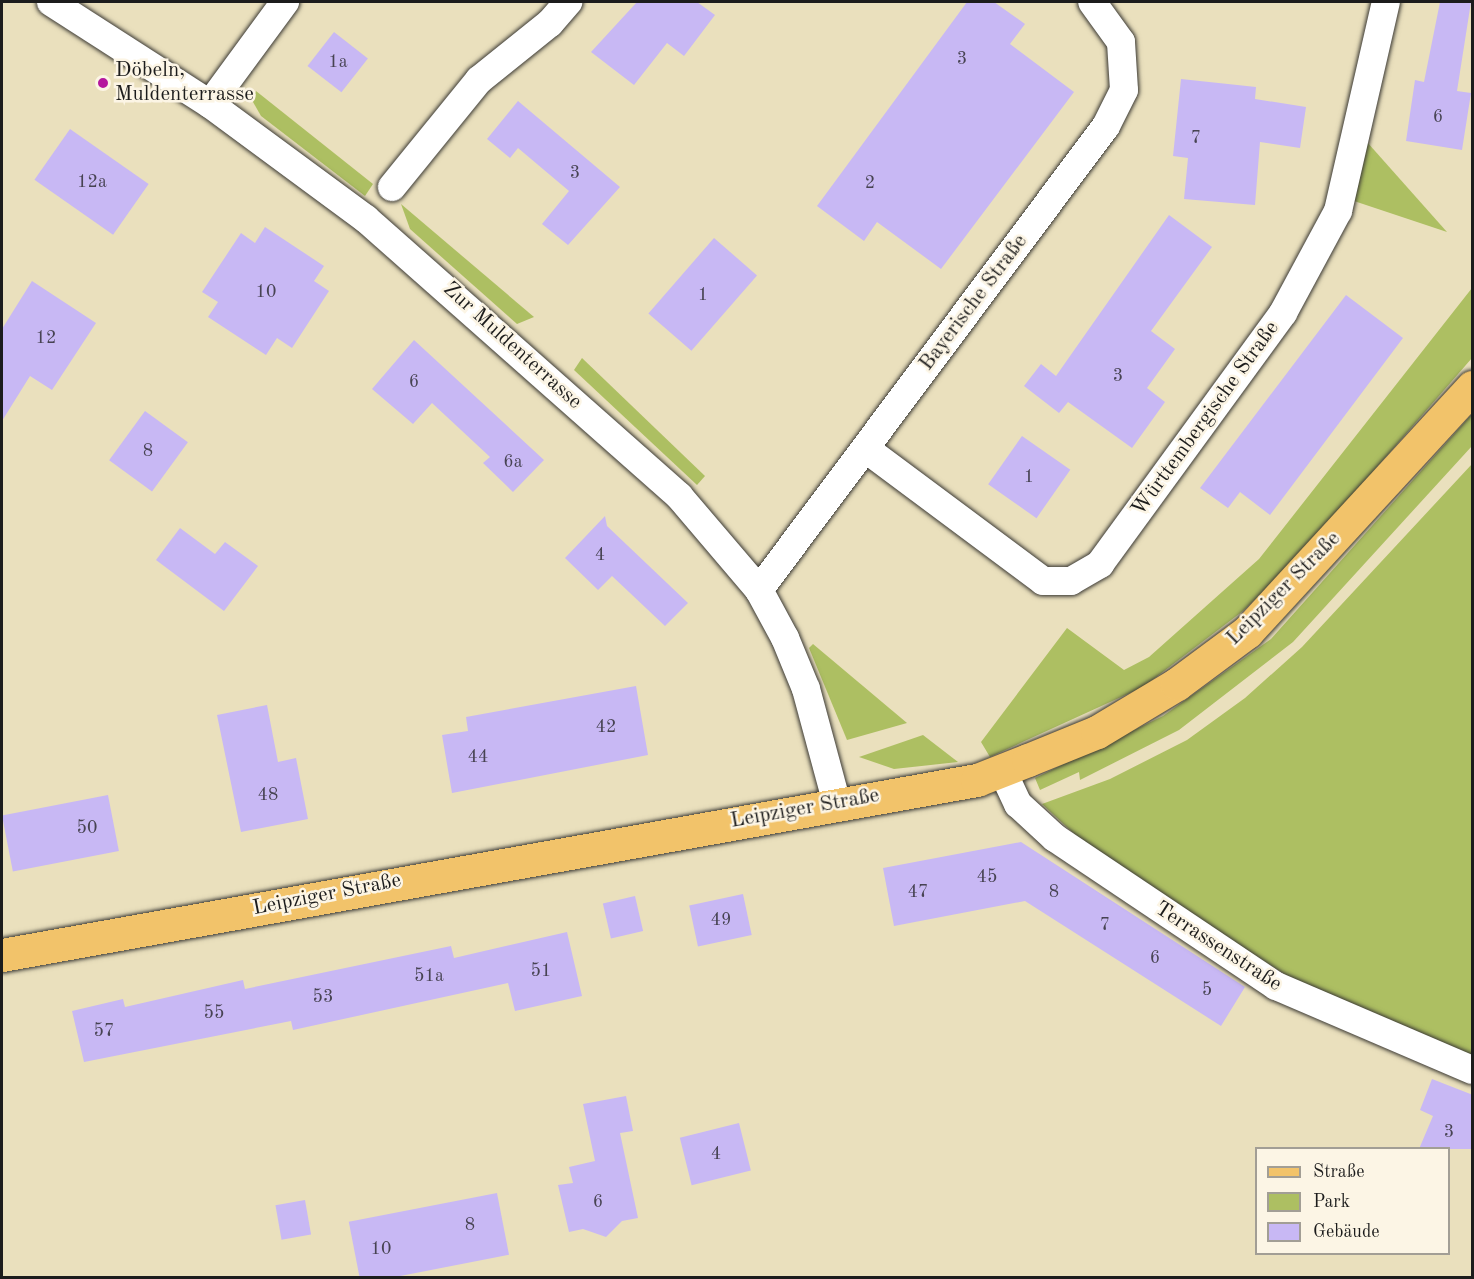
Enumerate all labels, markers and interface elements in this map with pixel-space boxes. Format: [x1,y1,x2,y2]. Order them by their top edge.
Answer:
house number: 3 [957,48,967,70]
house number: 1a [328,51,348,73]
place label: Döbeln, Muldenterrasse [115,58,254,108]
marker: Döbeln, Muldenterrasse [96,76,110,90]
house number: 6 [1433,106,1443,128]
house number: 7 [1191,127,1201,149]
house number: 3 [570,162,580,184]
house number: 12a [77,171,107,193]
house number: 2 [865,172,875,194]
street label: Bayerische Straße [915,230,1033,376]
street label: Zur Muldenterrasse [437,277,587,415]
house number: 10 [256,281,276,303]
house number: 1 [698,284,708,306]
street label: Württembergische Straße [1127,317,1285,521]
house number: 12 [36,327,56,349]
house number: 3 [1113,365,1123,387]
house number: 6 [409,371,419,393]
house number: 8 [143,440,153,462]
house number: 6a [503,451,523,473]
house number: 1 [1024,466,1034,488]
street label: Leipziger Straße [1222,527,1346,651]
house number: 4 [595,544,605,566]
house number: 42 [596,716,616,738]
house number: 44 [468,746,488,768]
house number: 48 [258,784,278,806]
street label: Leipziger Straße [729,784,881,834]
house number: 50 [77,817,97,839]
house number: 45 [977,866,997,888]
street label: Leipziger Straße [251,868,403,922]
house number: 47 [908,881,928,903]
house number: 8 [1049,881,1059,903]
street label: Terrassenstraße [1150,897,1286,997]
house number: 49 [711,909,731,931]
house number: 7 [1100,914,1110,936]
house number: 6 [1150,947,1160,969]
house number: 51 [531,960,551,982]
house number: 51a [414,965,444,987]
house number: 5 [1202,979,1212,1001]
house number: 53 [313,986,333,1008]
house number: 55 [204,1002,224,1024]
house number: 57 [94,1020,114,1042]
house number: 3 [1444,1121,1454,1143]
house number: 4 [711,1143,721,1165]
legend [1255,1147,1450,1255]
text: Straße [1313,1163,1364,1181]
house number: 6 [593,1191,603,1213]
text: Park [1313,1193,1350,1211]
house number: 8 [465,1214,475,1236]
text: Gebäude [1313,1223,1380,1241]
house number: 10 [371,1238,391,1260]

